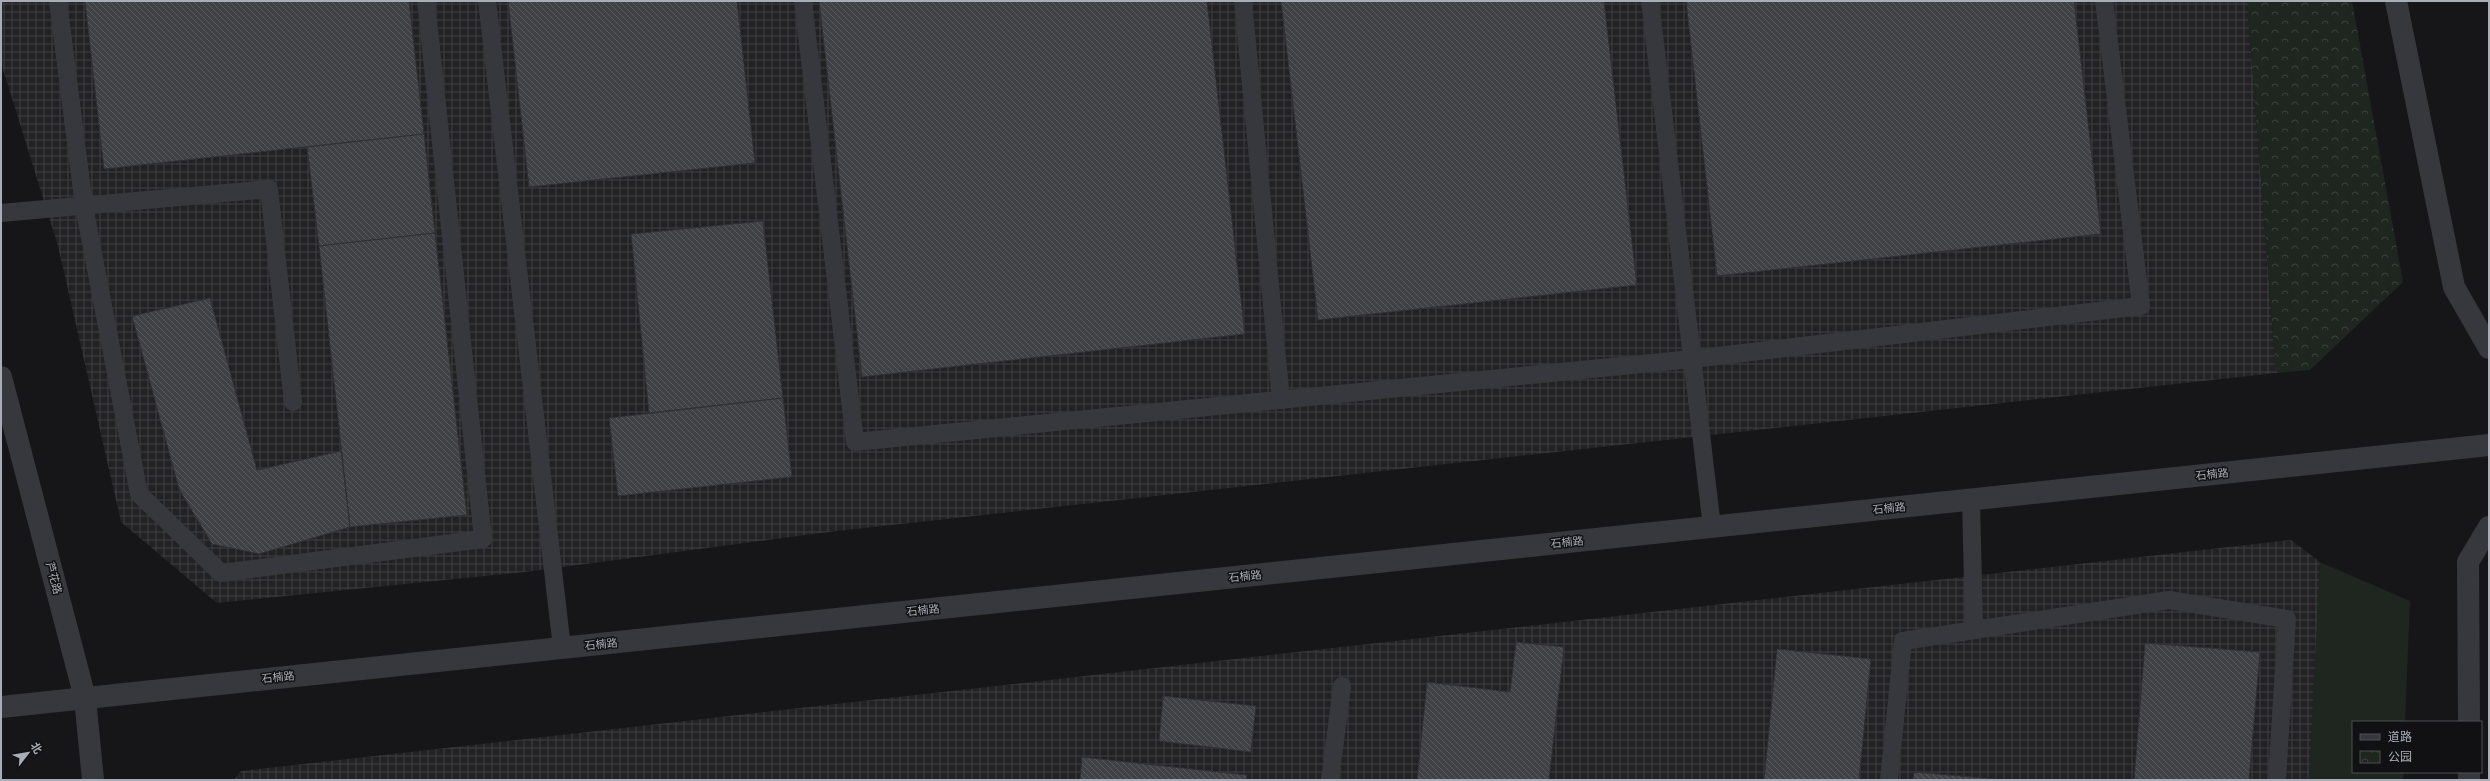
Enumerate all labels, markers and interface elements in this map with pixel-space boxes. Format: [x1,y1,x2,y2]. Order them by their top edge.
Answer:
street label: 石楠路 [2195,465,2229,483]
street label: 石楠路 [1872,499,1906,517]
street label: 石楠路 [1550,533,1584,551]
street label: 芦花路 [43,560,65,596]
street label: 石楠路 [1228,567,1262,585]
street label: 石楠路 [906,601,940,619]
street label: 石楠路 [584,635,618,653]
street label: 石楠路 [261,668,295,686]
legend [2352,721,2482,773]
text: 道路 [2388,729,2412,744]
north arrow [8,733,48,773]
text: 北 [28,740,45,756]
text: 公园 [2388,749,2412,764]

